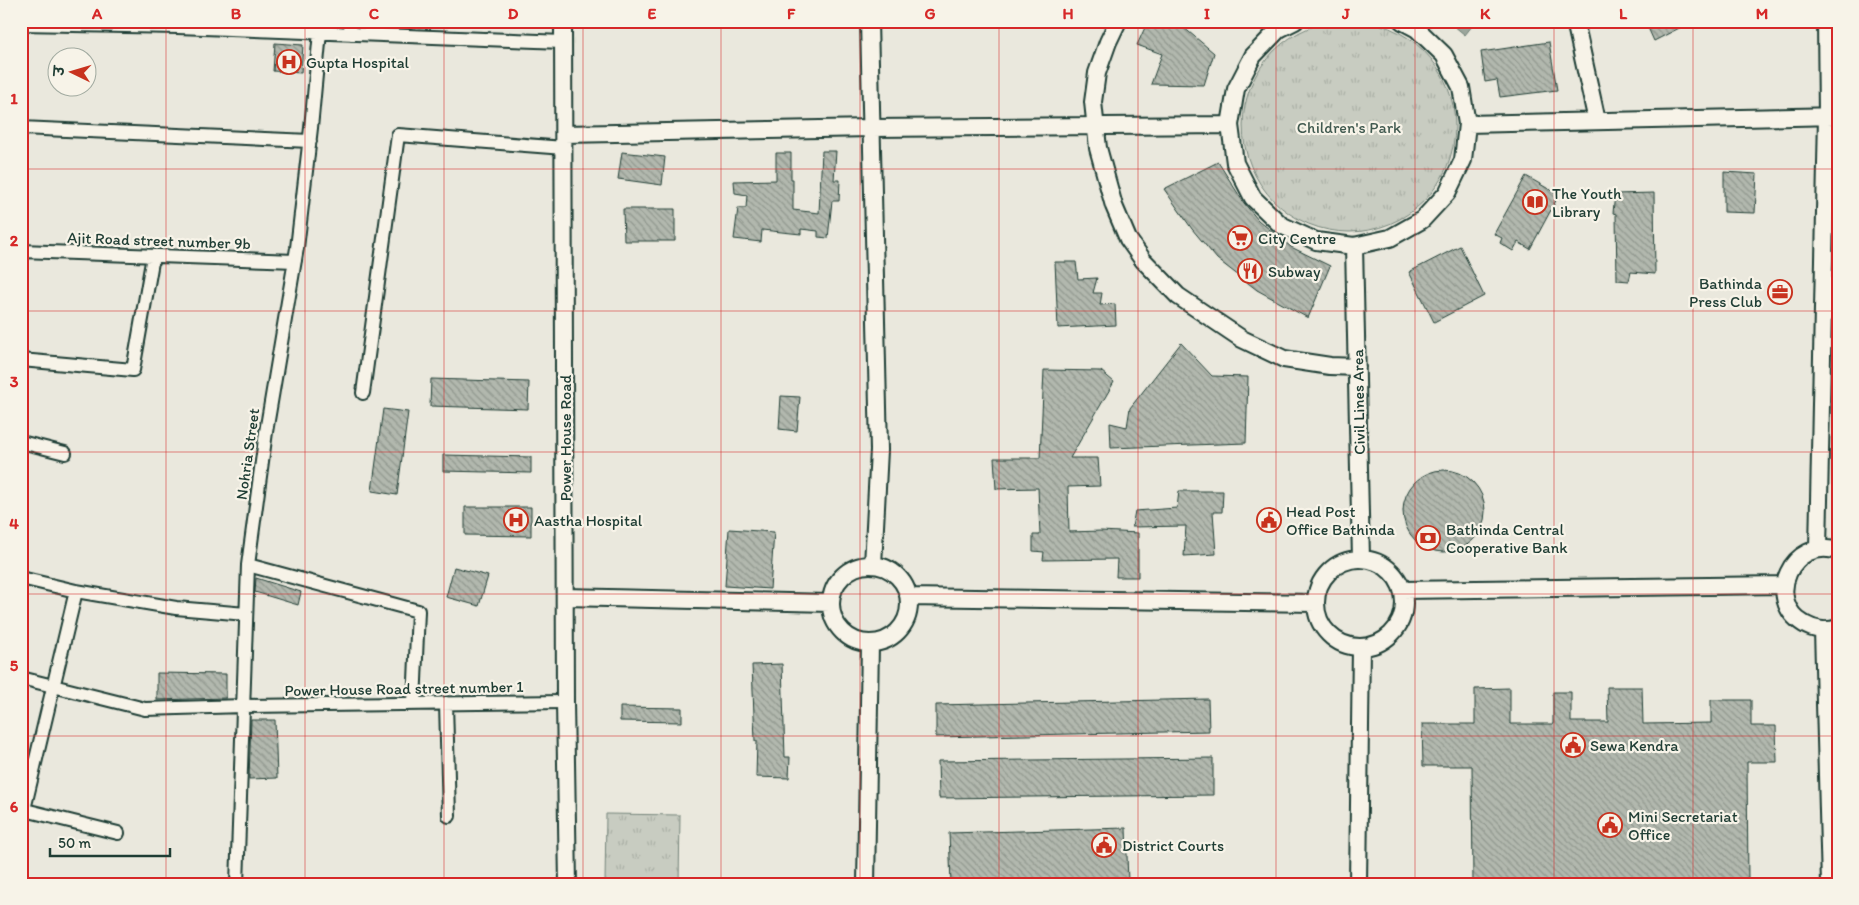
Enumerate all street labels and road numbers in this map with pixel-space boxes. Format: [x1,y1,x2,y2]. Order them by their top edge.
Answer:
street label: Ajit Road street number 9b [67,228,251,253]
street label: Civil Lines Area [1348,348,1369,455]
street label: Power House Road [556,375,575,501]
street label: Nohria Street [232,407,263,501]
street label: Power House Road street number 1 [284,677,524,700]

